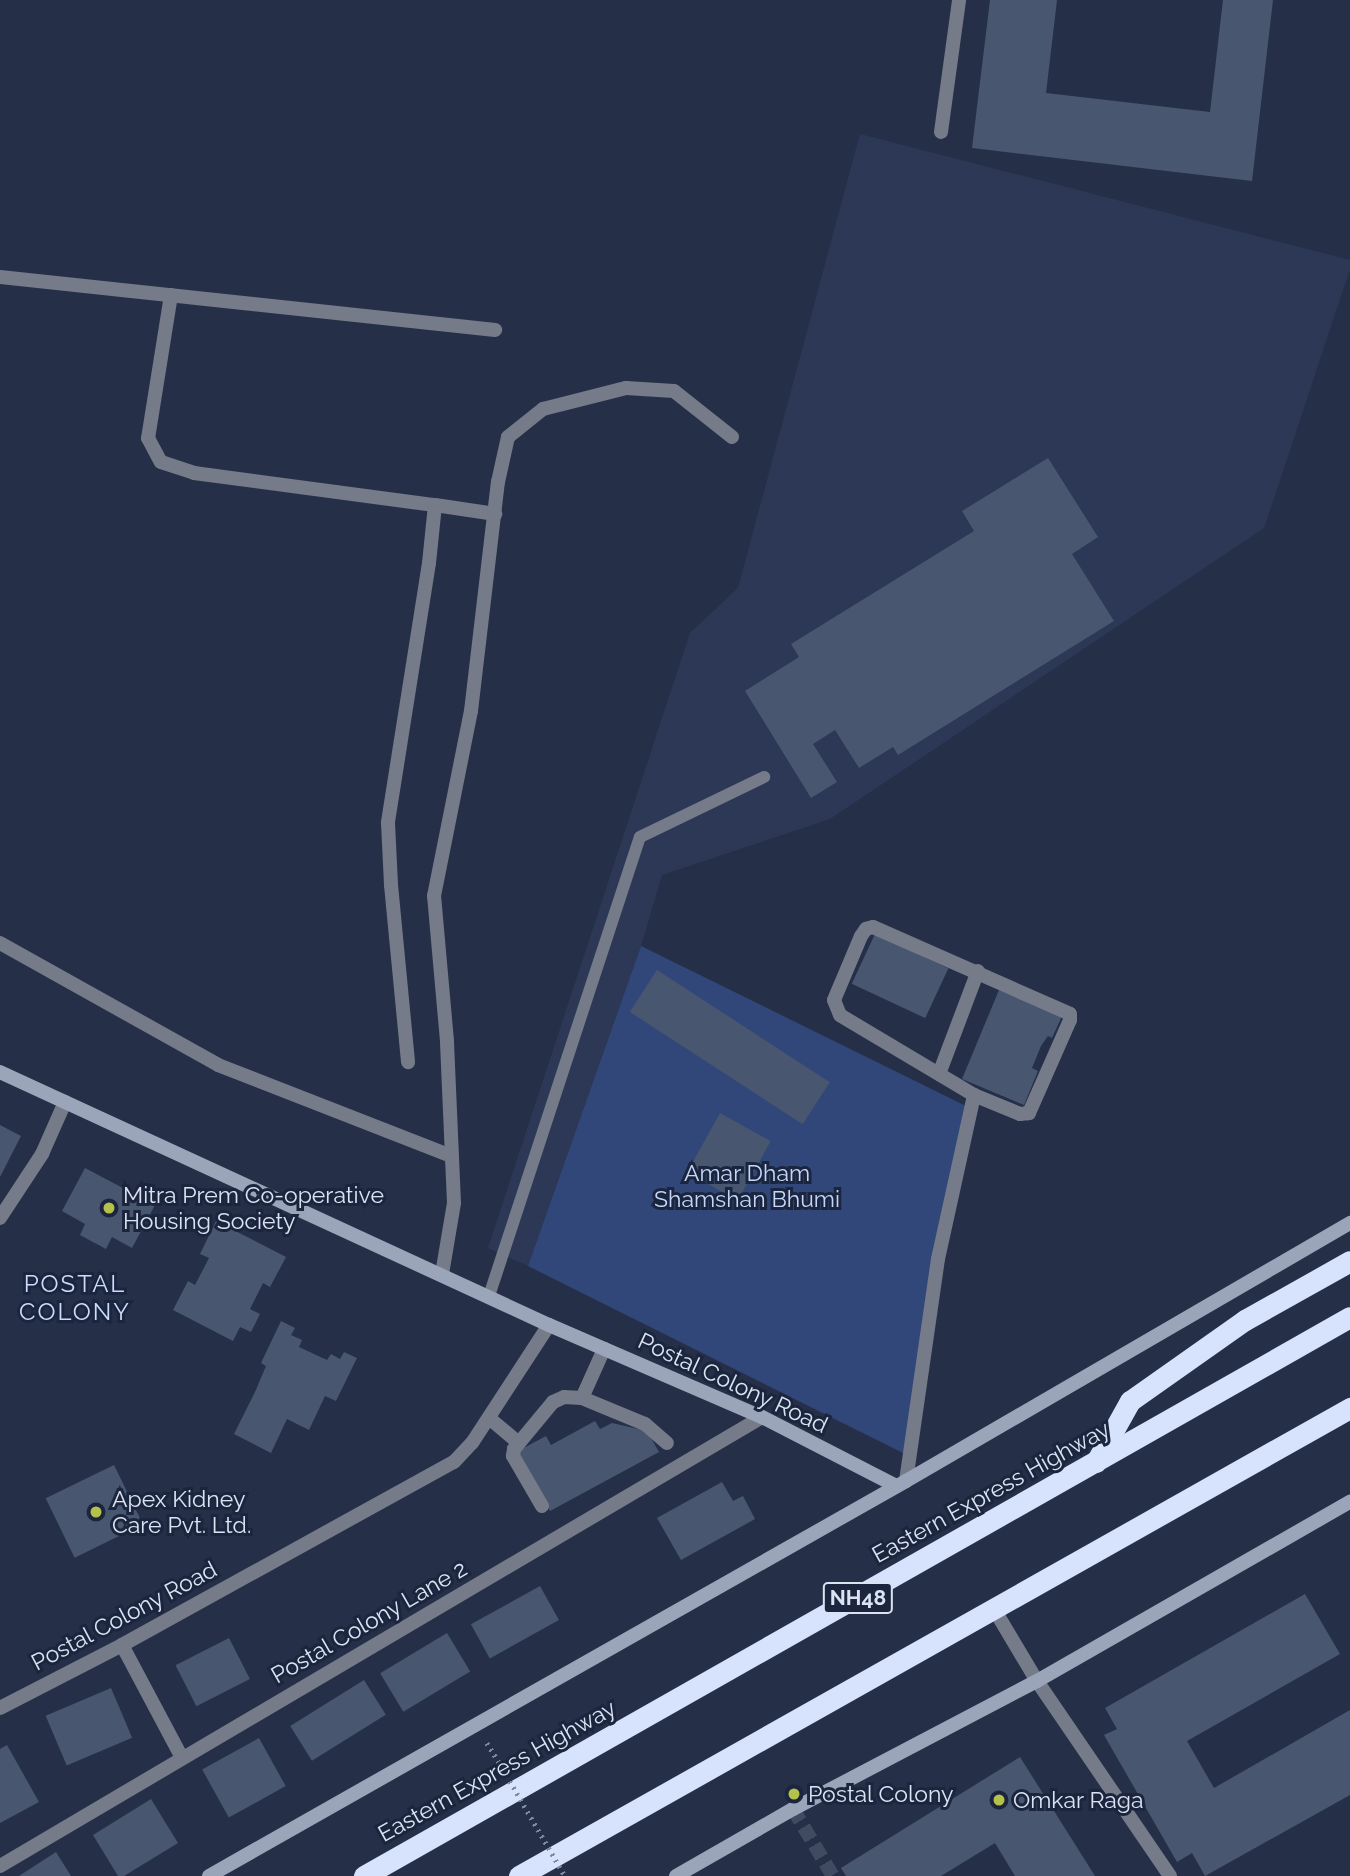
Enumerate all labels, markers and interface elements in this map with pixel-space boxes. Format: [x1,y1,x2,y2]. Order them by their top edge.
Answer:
park label: Amar Dham Shamshan Bhumi [654,1159,840,1213]
place label: Mitra Prem Co-operative Housing Society [123,1181,384,1235]
marker: Mitra Prem Co-operative Housing Society [101,1200,117,1216]
district label: POSTAL COLONY [20,1270,130,1326]
street label: Postal Colony Road [633,1327,833,1439]
street label: Eastern Express Highway [867,1415,1115,1569]
place label: Apex Kidney Care Pvt. Ltd. [112,1485,251,1539]
marker: Apex Kidney Care Pvt. Ltd. [86,1502,106,1522]
street label: Postal Colony Lane 2 [266,1554,472,1690]
street label: Postal Colony Road [26,1555,222,1677]
road number: NH48 [821,1580,895,1616]
street label: Eastern Express Highway [373,1694,621,1848]
place label: Postal Colony [808,1780,954,1808]
marker: Postal Colony [786,1786,802,1802]
place label: Omkar Raga [1013,1786,1144,1814]
marker: Omkar Raga [991,1792,1007,1808]

